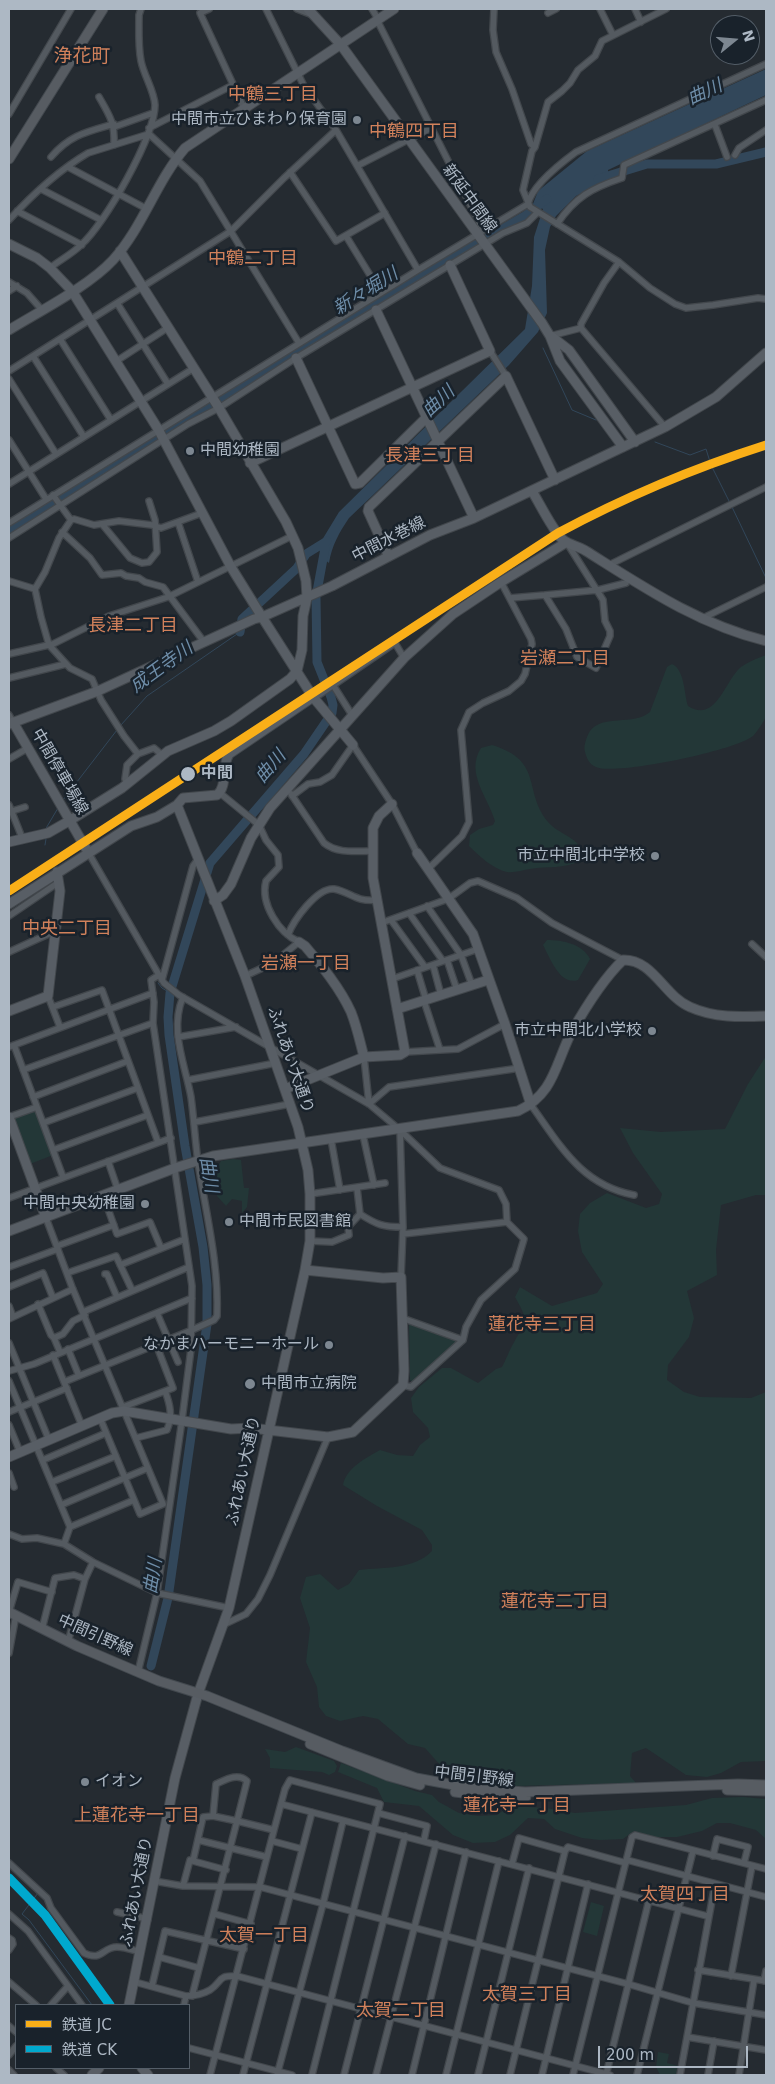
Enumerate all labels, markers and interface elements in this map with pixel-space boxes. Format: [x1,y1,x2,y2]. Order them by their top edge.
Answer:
north arrow [710,15,760,65]
text: N [739,28,758,44]
district label: 浄花町 [54,46,110,68]
water label: 曲川 [684,76,726,110]
district label: 中鶴三丁目 [228,84,318,106]
place label: 中間市立ひまわり保育園 [171,110,347,130]
marker: 中間市立ひまわり保育園 [351,114,363,126]
district label: 中鶴四丁目 [369,121,459,143]
street label: 新延中間線 [438,161,500,237]
district label: 中鶴二丁目 [208,248,298,270]
water label: 新々堀川 [330,264,402,320]
water label: 曲川 [418,382,460,422]
place label: 中間幼稚園 [200,441,280,461]
marker: 中間幼稚園 [184,445,196,457]
district label: 長津三丁目 [385,445,475,467]
street label: 中間水巻線 [349,513,429,567]
district label: 長津二丁目 [88,615,178,637]
water label: 成王寺川 [127,638,197,698]
district label: 岩瀬二丁目 [520,648,610,670]
street label: 中間停車場線 [27,726,91,818]
water label: 曲川 [251,746,291,788]
place label: 中間 [201,764,233,784]
marker: 中間 [179,765,197,783]
place label: 市立中間北中学校 [517,846,645,866]
marker: 市立中間北中学校 [649,850,661,862]
district label: 中央二丁目 [22,918,112,940]
district label: 岩瀬一丁目 [261,953,351,975]
street label: ふれあい大通り [263,1004,317,1116]
place label: 市立中間北小学校 [514,1021,642,1041]
marker: 市立中間北小学校 [646,1025,658,1037]
water label: 曲川 [195,1156,221,1194]
place label: 中間中央幼稚園 [23,1194,135,1214]
marker: 中間中央幼稚園 [139,1198,151,1210]
place label: 中間市民図書館 [239,1212,351,1232]
marker: 中間市民図書館 [223,1216,235,1228]
district label: 蓮花寺三丁目 [488,1314,596,1336]
place label: なかまハーモニーホール [143,1335,319,1355]
marker: なかまハーモニーホール [323,1339,335,1351]
place label: 中間市立病院 [261,1374,357,1394]
marker: 中間市立病院 [243,1377,257,1391]
street label: ふれあい大通り [223,1414,265,1528]
water label: 曲川 [141,1557,167,1595]
district label: 蓮花寺二丁目 [501,1591,609,1613]
street label: 中間引野線 [55,1611,135,1661]
street label: 中間引野線 [433,1763,515,1791]
place label: イオン [95,1772,143,1792]
marker: イオン [79,1776,91,1788]
district label: 蓮花寺一丁目 [463,1795,571,1817]
district label: 上蓮花寺一丁目 [74,1805,200,1827]
street label: ふれあい大通り [117,1835,157,1949]
district label: 太賀四丁目 [640,1884,730,1906]
district label: 太賀一丁目 [219,1925,309,1947]
district label: 太賀三丁目 [482,1984,572,2006]
district label: 太賀二丁目 [356,2000,446,2022]
legend [15,2004,190,2069]
text: 鉄道 JC [62,2016,112,2034]
scale bar [600,2036,750,2068]
text: 鉄道 CK [62,2041,117,2059]
text: 200 m [606,2046,654,2064]

